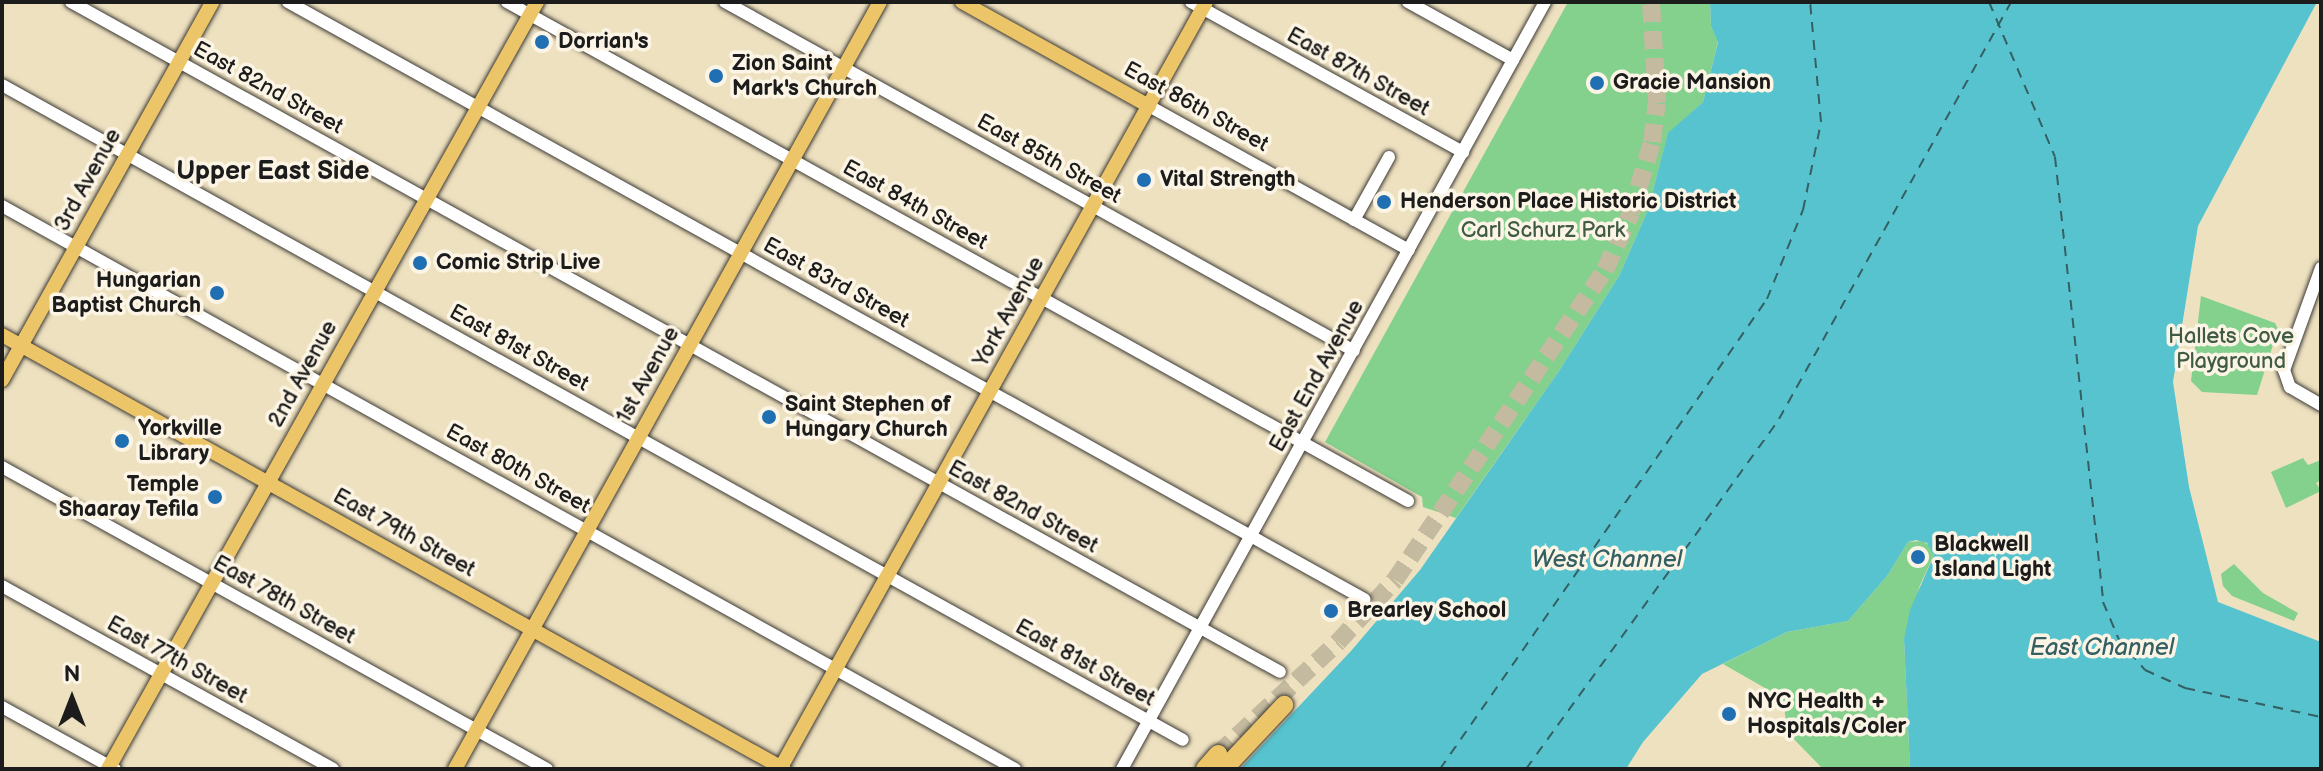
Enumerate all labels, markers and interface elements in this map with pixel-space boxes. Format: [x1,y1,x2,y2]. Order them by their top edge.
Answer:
street label: East 87th Street [1282,22,1434,122]
place label: Dorrian's [558,29,649,55]
marker: Dorrian's [533,33,551,51]
street label: East 82nd Street [188,36,348,140]
place label: Zion Saint Mark's Church [732,50,877,102]
street label: East 86th Street [1119,56,1273,158]
marker: Zion Saint Mark's Church [707,67,725,85]
place label: Gracie Mansion [1613,70,1771,96]
marker: Gracie Mansion [1588,74,1606,92]
street label: East 85th Street [972,108,1126,210]
street label: 3rd Avenue [49,124,127,236]
street label: East 84th Street [838,154,992,256]
district label: Upper East Side [177,156,369,188]
place label: Vital Strength [1160,167,1296,193]
marker: Vital Strength [1135,171,1153,189]
place label: Henderson Place Historic District [1400,189,1736,215]
marker: Henderson Place Historic District [1375,193,1393,211]
park label: Carl Schurz Park [1460,218,1626,244]
street label: East 83rd Street [758,232,914,334]
place label: Comic Strip Live [436,250,600,276]
street label: York Avenue [968,252,1050,372]
marker: Comic Strip Live [411,254,429,272]
place label: Hungarian Baptist Church [51,267,201,318]
marker: Hungarian Baptist Church [208,284,226,302]
street label: East End Avenue [1264,295,1370,457]
street label: East 81st Street [444,299,594,397]
street label: 2nd Avenue [263,316,343,432]
street label: 1st Avenue [611,322,685,428]
park label: Hallets Cove Playground [2168,323,2294,374]
place label: Saint Stephen of Hungary Church [785,391,951,442]
marker: Saint Stephen of Hungary Church [760,408,778,426]
place label: Yorkville Library [138,415,222,466]
street label: East 80th Street [441,418,595,520]
marker: Yorkville Library [113,432,131,450]
street label: East 82nd Street [943,455,1103,559]
place label: Temple Shaaray Tefila [58,471,199,522]
street label: East 79th Street [328,483,480,583]
marker: Temple Shaaray Tefila [206,488,224,506]
place label: Blackwell Island Light [1934,531,2051,582]
water label: West Channel [1532,546,1682,574]
marker: Blackwell Island Light [1909,548,1927,566]
street label: East 78th Street [208,550,360,650]
place label: Brearley School [1347,598,1507,624]
marker: Brearley School [1322,602,1340,620]
street label: East 77th Street [102,610,252,710]
street label: East 81st Street [1010,614,1160,712]
water label: East Channel [2030,634,2174,662]
north arrow [32,659,112,739]
text: N [64,661,80,688]
place label: NYC Health + Hospitals/Coler [1747,688,1906,740]
marker: NYC Health + Hospitals/Coler [1718,703,1740,725]

